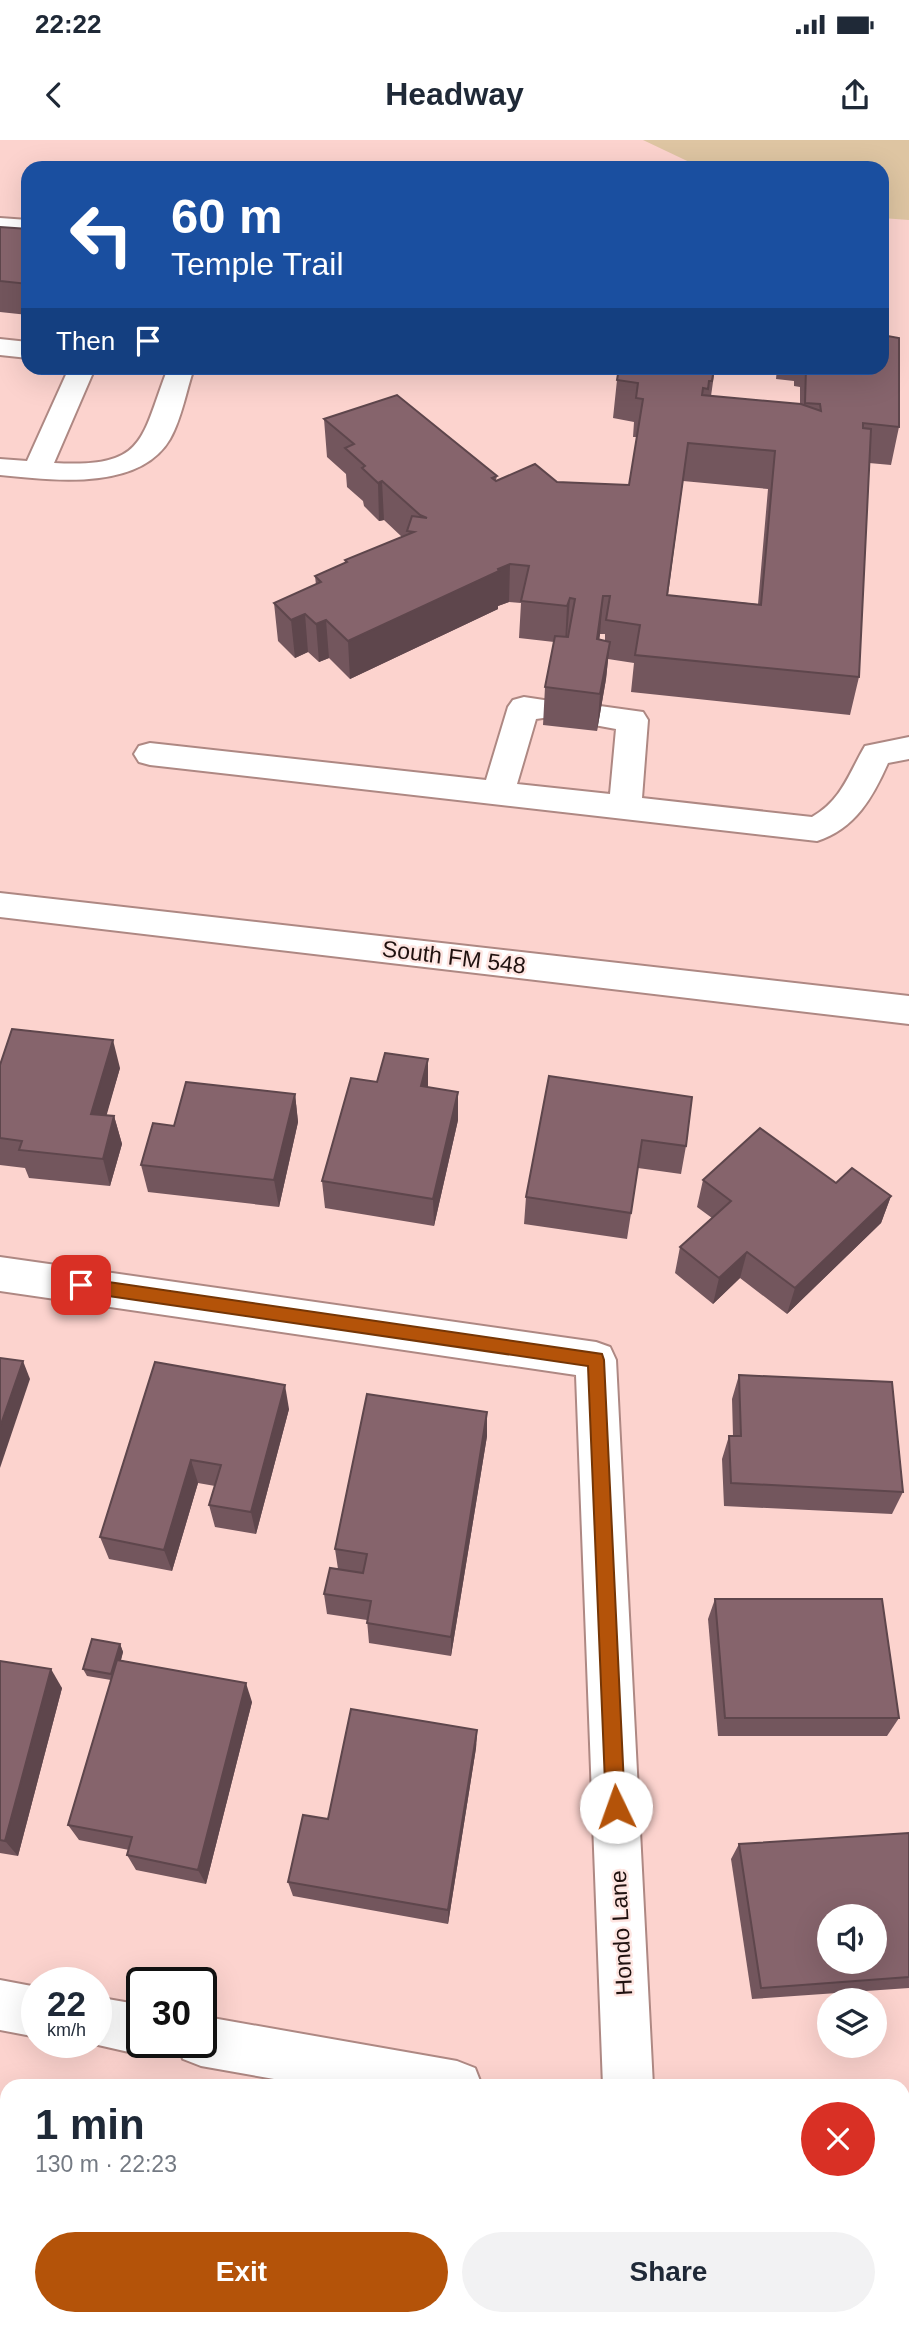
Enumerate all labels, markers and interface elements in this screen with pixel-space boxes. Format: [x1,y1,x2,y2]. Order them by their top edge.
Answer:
text: 22:22 [35,9,102,39]
icon: back [35,76,73,114]
text: Headway [385,76,524,112]
icon: share [836,76,874,114]
icon: left [56,189,147,280]
text: 60 m [171,189,283,243]
text: Temple Trail [171,246,344,282]
icon: arrive [129,322,167,360]
text: Then [56,326,115,356]
street label: South FM 548 [381,935,527,979]
pin [51,1255,111,1315]
icon: arrive [62,1266,100,1304]
position arrow [579,1770,653,1844]
street label: Hondo Lane [605,1870,637,1996]
map controls [817,1904,887,2058]
button: sound [817,1904,887,1974]
speed limit sign: 30 [126,1967,217,2058]
text: 22 [47,1984,86,2023]
button: layers [817,1988,887,2058]
text: km/h [47,2020,86,2040]
text: 1 min [35,2101,145,2148]
button: close [801,2102,875,2176]
text: 130 m · 22:23 [35,2151,177,2177]
button: Exit [35,2232,448,2312]
button: Share [462,2232,875,2312]

